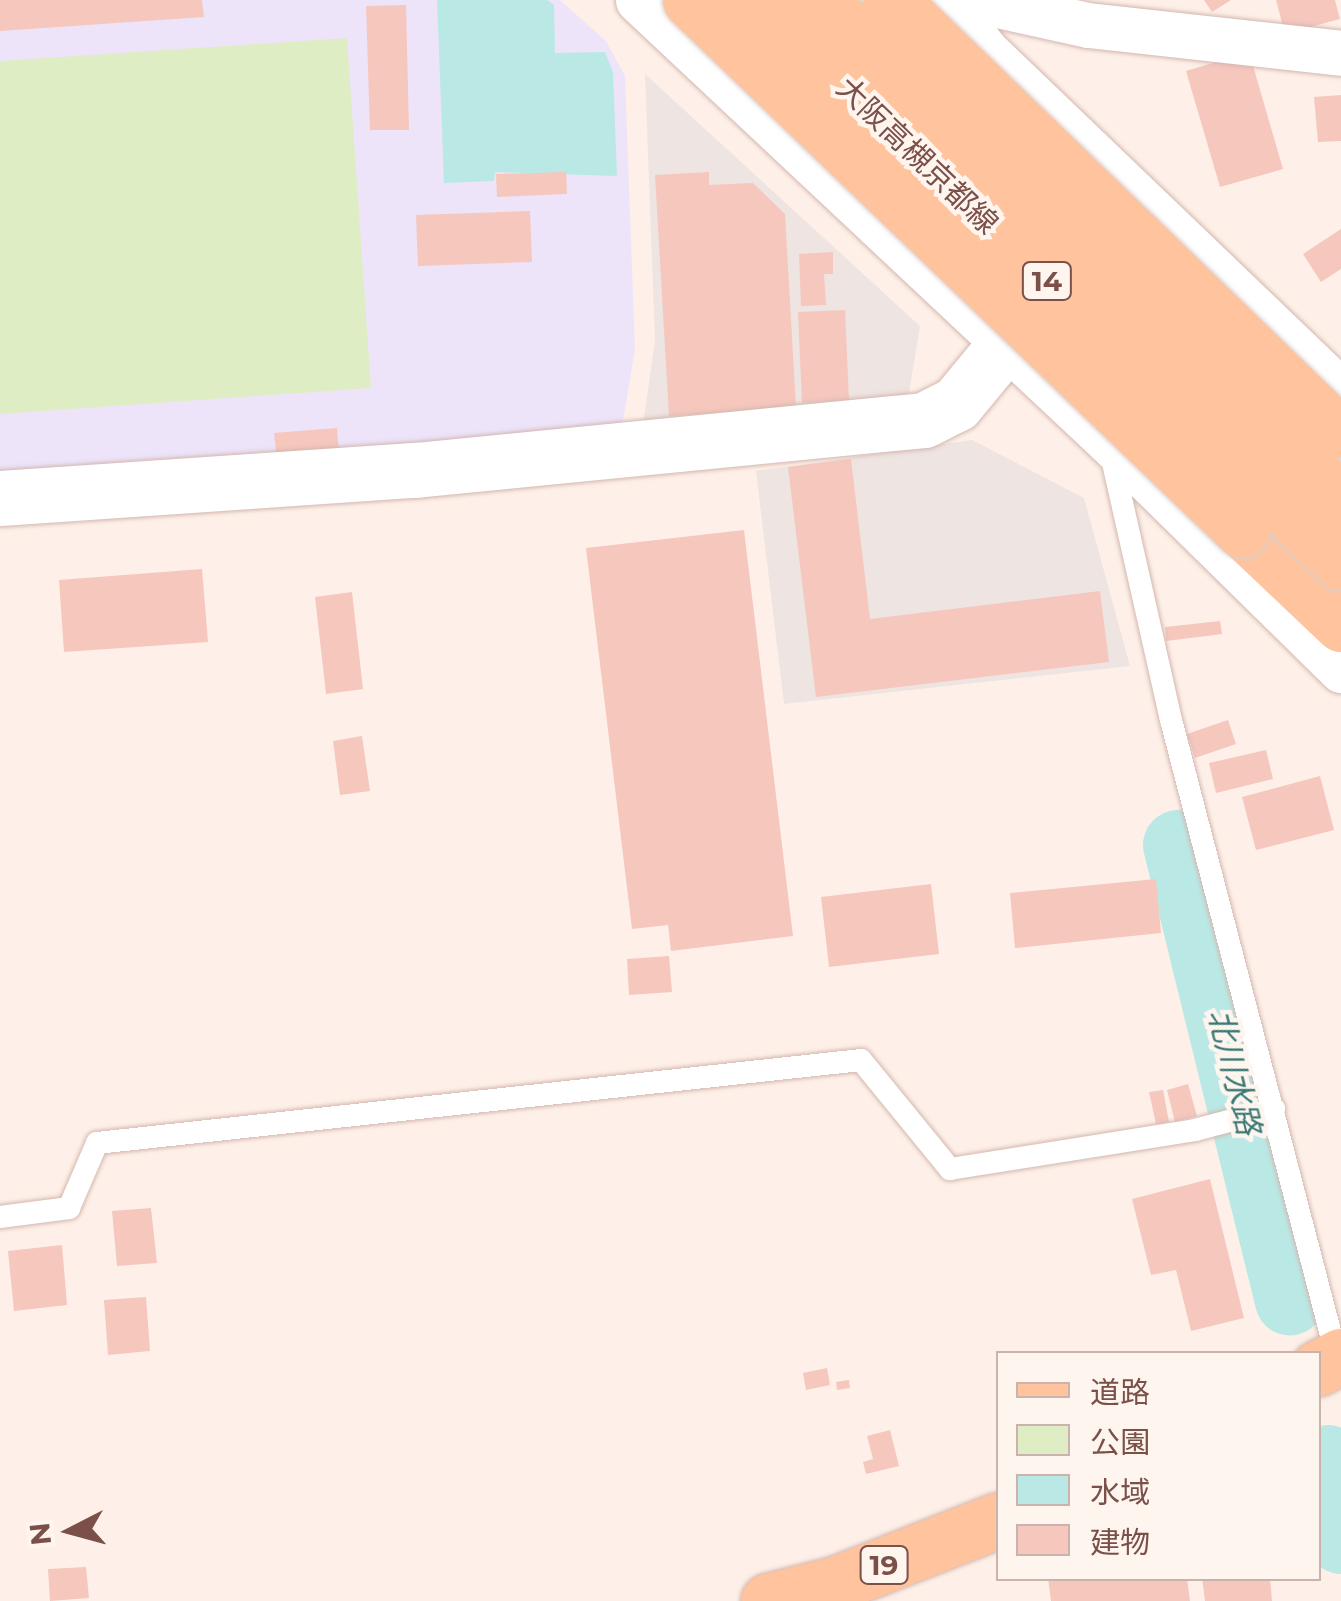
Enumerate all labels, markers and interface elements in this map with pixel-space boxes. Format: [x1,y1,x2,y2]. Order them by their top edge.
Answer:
street label: 大阪高槻京都線 [829,70,1005,242]
road number: 14 [1020,258,1074,304]
water label: 北川水路 [1200,1005,1268,1139]
legend [996,1351,1321,1581]
text: 道路 [1090,1374,1150,1411]
text: 公園 [1090,1424,1150,1461]
text: 水域 [1090,1474,1150,1511]
north arrow [20,1481,120,1581]
text: N [22,1521,58,1547]
text: 建物 [1090,1524,1150,1561]
road number: 19 [859,1542,909,1588]

